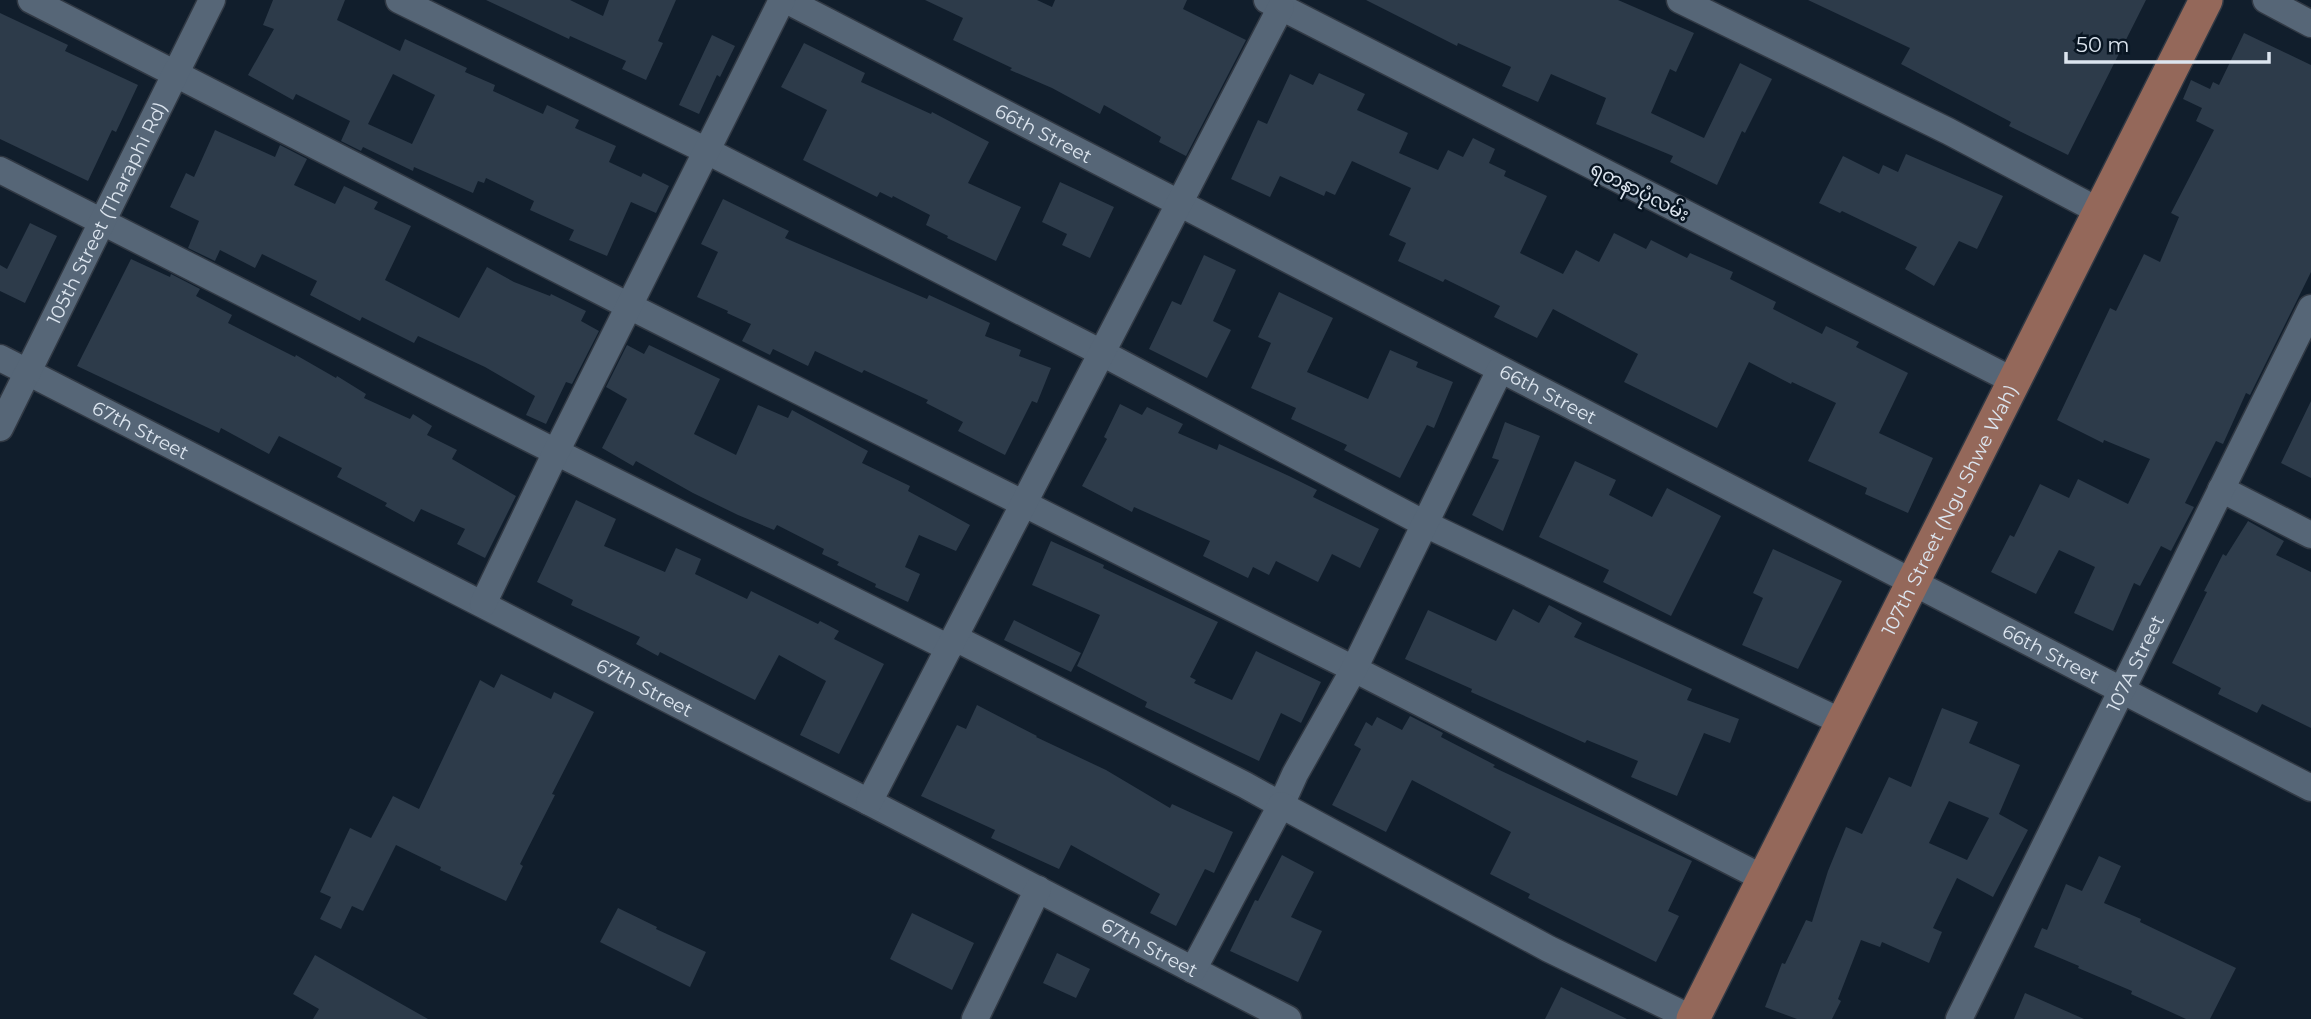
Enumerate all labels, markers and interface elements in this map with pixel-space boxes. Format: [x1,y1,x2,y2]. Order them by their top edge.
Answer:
scale bar [2066,21,2269,65]
text: 50 m [2076,32,2130,57]
street label: 105th Street (Tharaphi Rd) [42,98,172,328]
street label: 66th Street [991,99,1096,168]
street label: ရတနာပုံလမ်း [1584,154,1694,231]
street label: 66th Street [1496,360,1601,429]
street label: 107th Street (Ngu Shwe Wah) [1877,381,2023,640]
street label: 67th Street [88,396,193,465]
street label: 107A Street [2102,611,2169,716]
street label: 66th Street [1998,620,2104,689]
street label: 67th Street [592,654,697,722]
street label: 67th Street [1097,913,1202,982]

